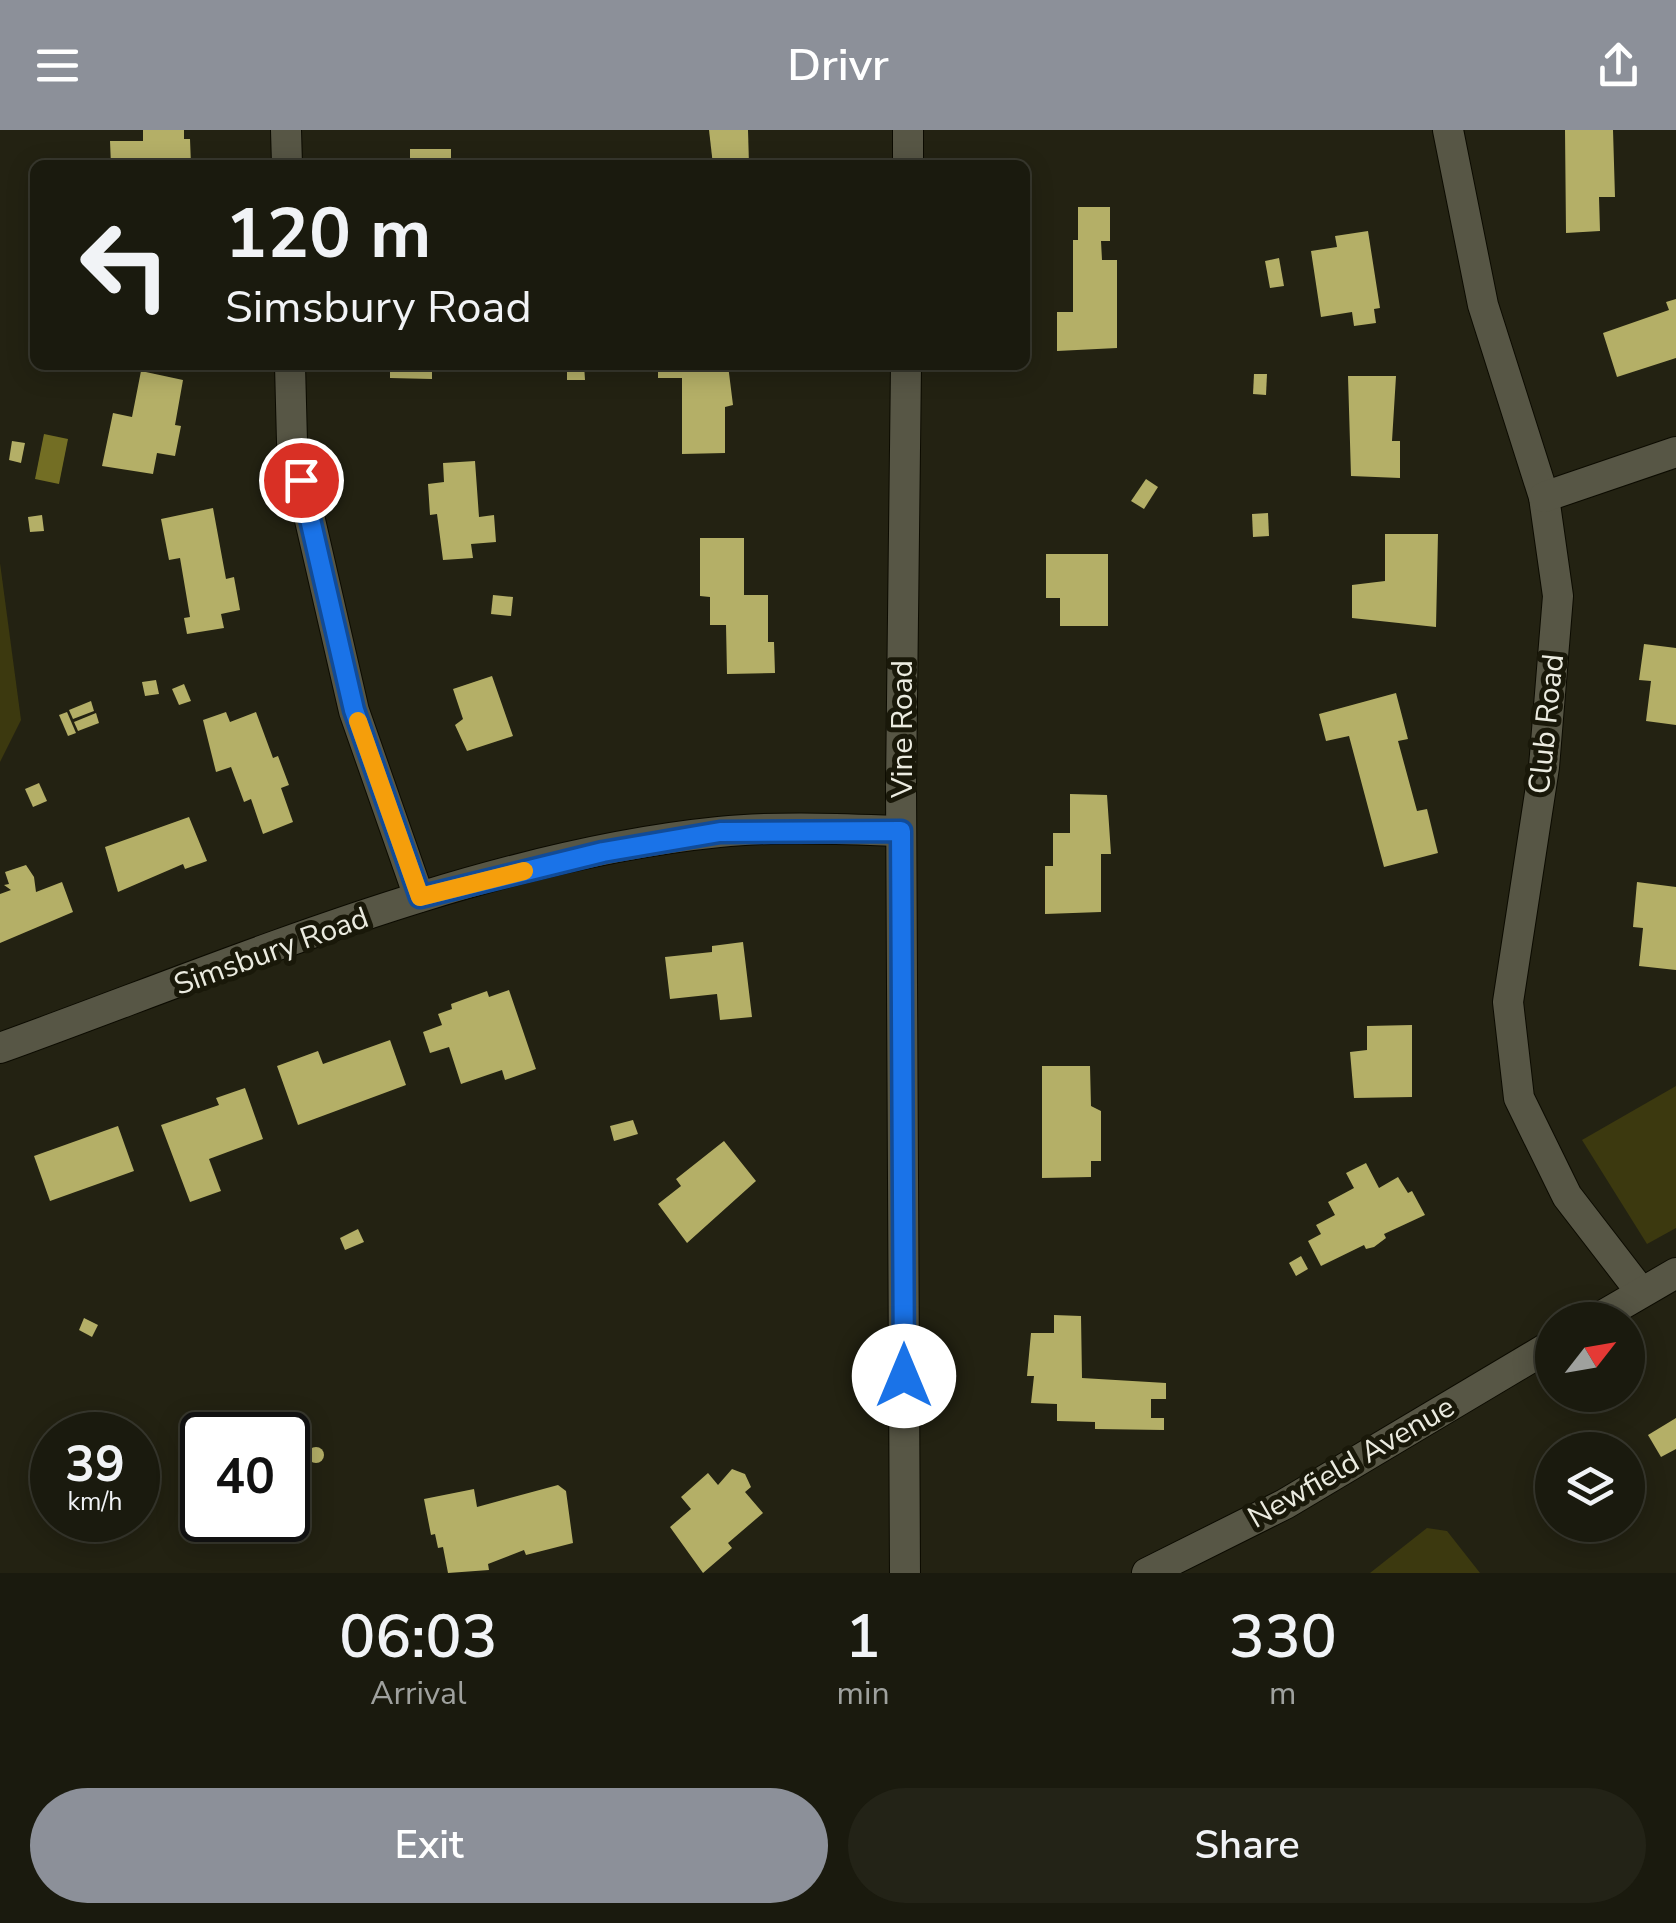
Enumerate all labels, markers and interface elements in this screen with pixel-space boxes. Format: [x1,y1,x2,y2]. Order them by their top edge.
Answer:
text: Drivr [787,35,889,96]
icon: menu [30,38,85,93]
icon: share [1591,38,1646,93]
text: 120 m [225,186,431,282]
icon: left [60,200,190,330]
text: Simsbury Road [225,277,532,338]
pin [259,438,344,523]
icon: arrive [274,453,329,508]
street label: Club Road [1519,652,1574,796]
street label: Vine Road [882,660,923,799]
street label: Simsbury Road [168,897,374,1006]
north arrow [1535,1302,1645,1412]
map controls [1535,1302,1645,1542]
position arrow [852,1324,956,1428]
street label: Newfield Avenue [1240,1387,1462,1538]
speed limit sign: 40 [180,1412,310,1542]
text: 39 [65,1430,125,1499]
button: layers [1535,1432,1645,1542]
text: km/h [67,1485,123,1519]
text: 06:03 [339,1596,497,1678]
text: 1 [845,1596,881,1678]
text: 330 [1229,1596,1337,1678]
text: Arrival [370,1672,466,1715]
text: min [837,1672,890,1715]
text: m [1269,1672,1297,1715]
button: Exit [30,1788,828,1903]
button: Share [848,1788,1646,1903]

